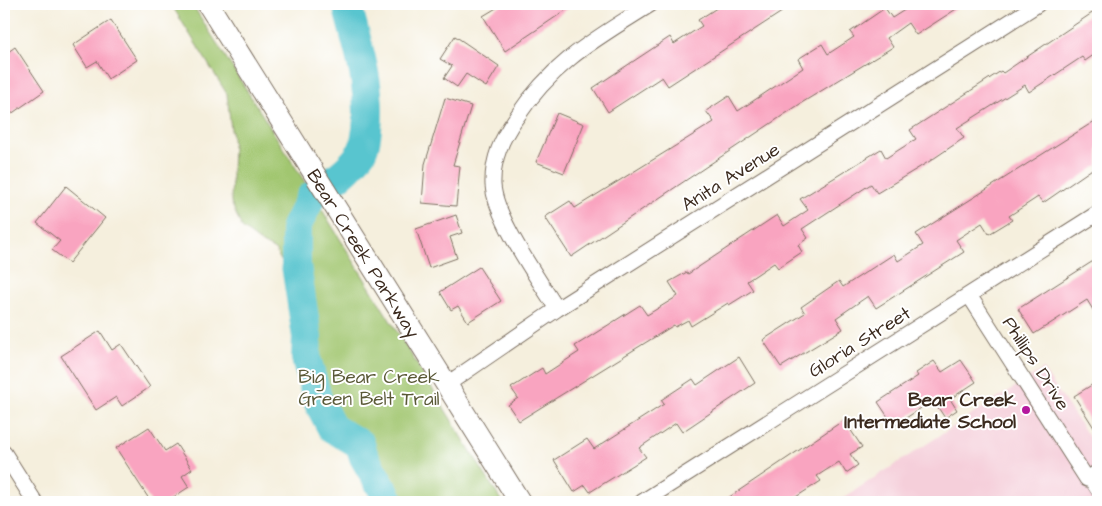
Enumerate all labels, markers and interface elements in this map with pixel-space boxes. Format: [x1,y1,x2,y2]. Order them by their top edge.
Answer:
street label: Anita Avenue [676,136,785,218]
street label: Bear Creek Parkway [299,164,426,345]
street label: Gloria Street [803,300,916,384]
street label: Phillips Drive [995,312,1076,416]
park label: Big Bear Creek Green Belt Trail [298,364,440,413]
place label: Bear Creek Intermediate School [844,387,1016,436]
marker: Bear Creek Intermediate School [1020,404,1032,416]

